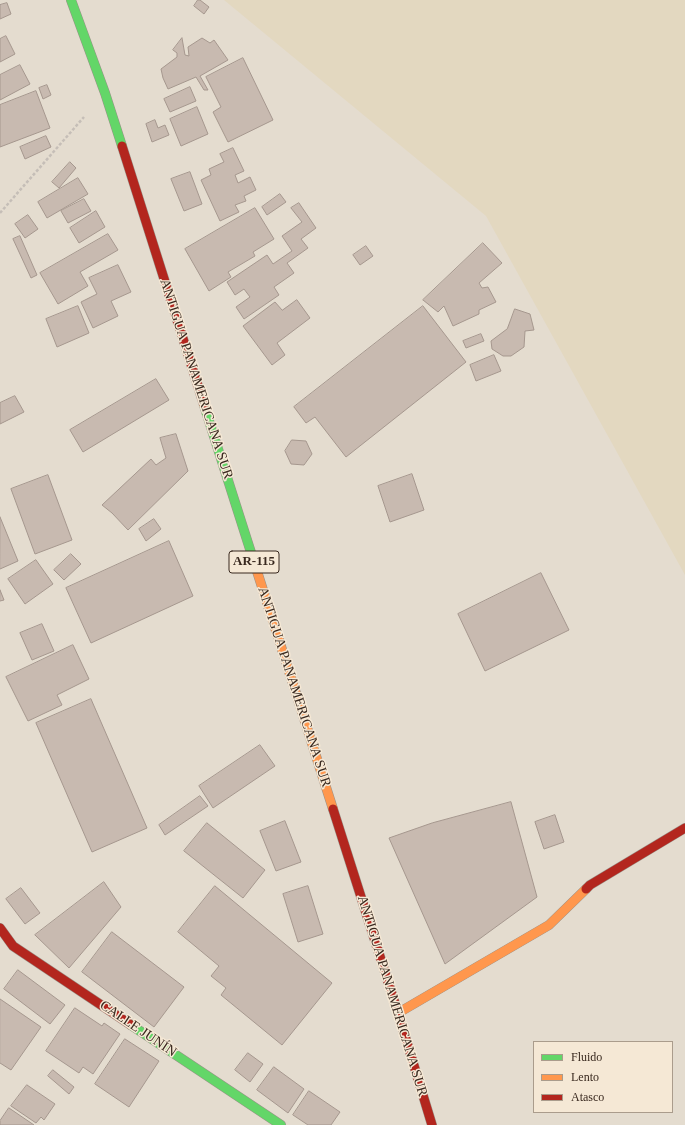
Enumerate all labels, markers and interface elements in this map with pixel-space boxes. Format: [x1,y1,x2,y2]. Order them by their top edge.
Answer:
street label: ANTIGUA PANAMERICANA SUR [156,277,236,481]
road number: AR-115 [229,551,279,573]
street label: ANTIGUA PANAMERICANA SUR [254,585,334,789]
street label: ANTIGUA PANAMERICANA SUR [353,893,431,1099]
street label: CALLE JUNÍN [96,997,180,1061]
legend [533,1041,673,1113]
text: Fluido [571,1050,602,1064]
text: Lento [571,1070,599,1084]
text: Atasco [571,1090,604,1104]

